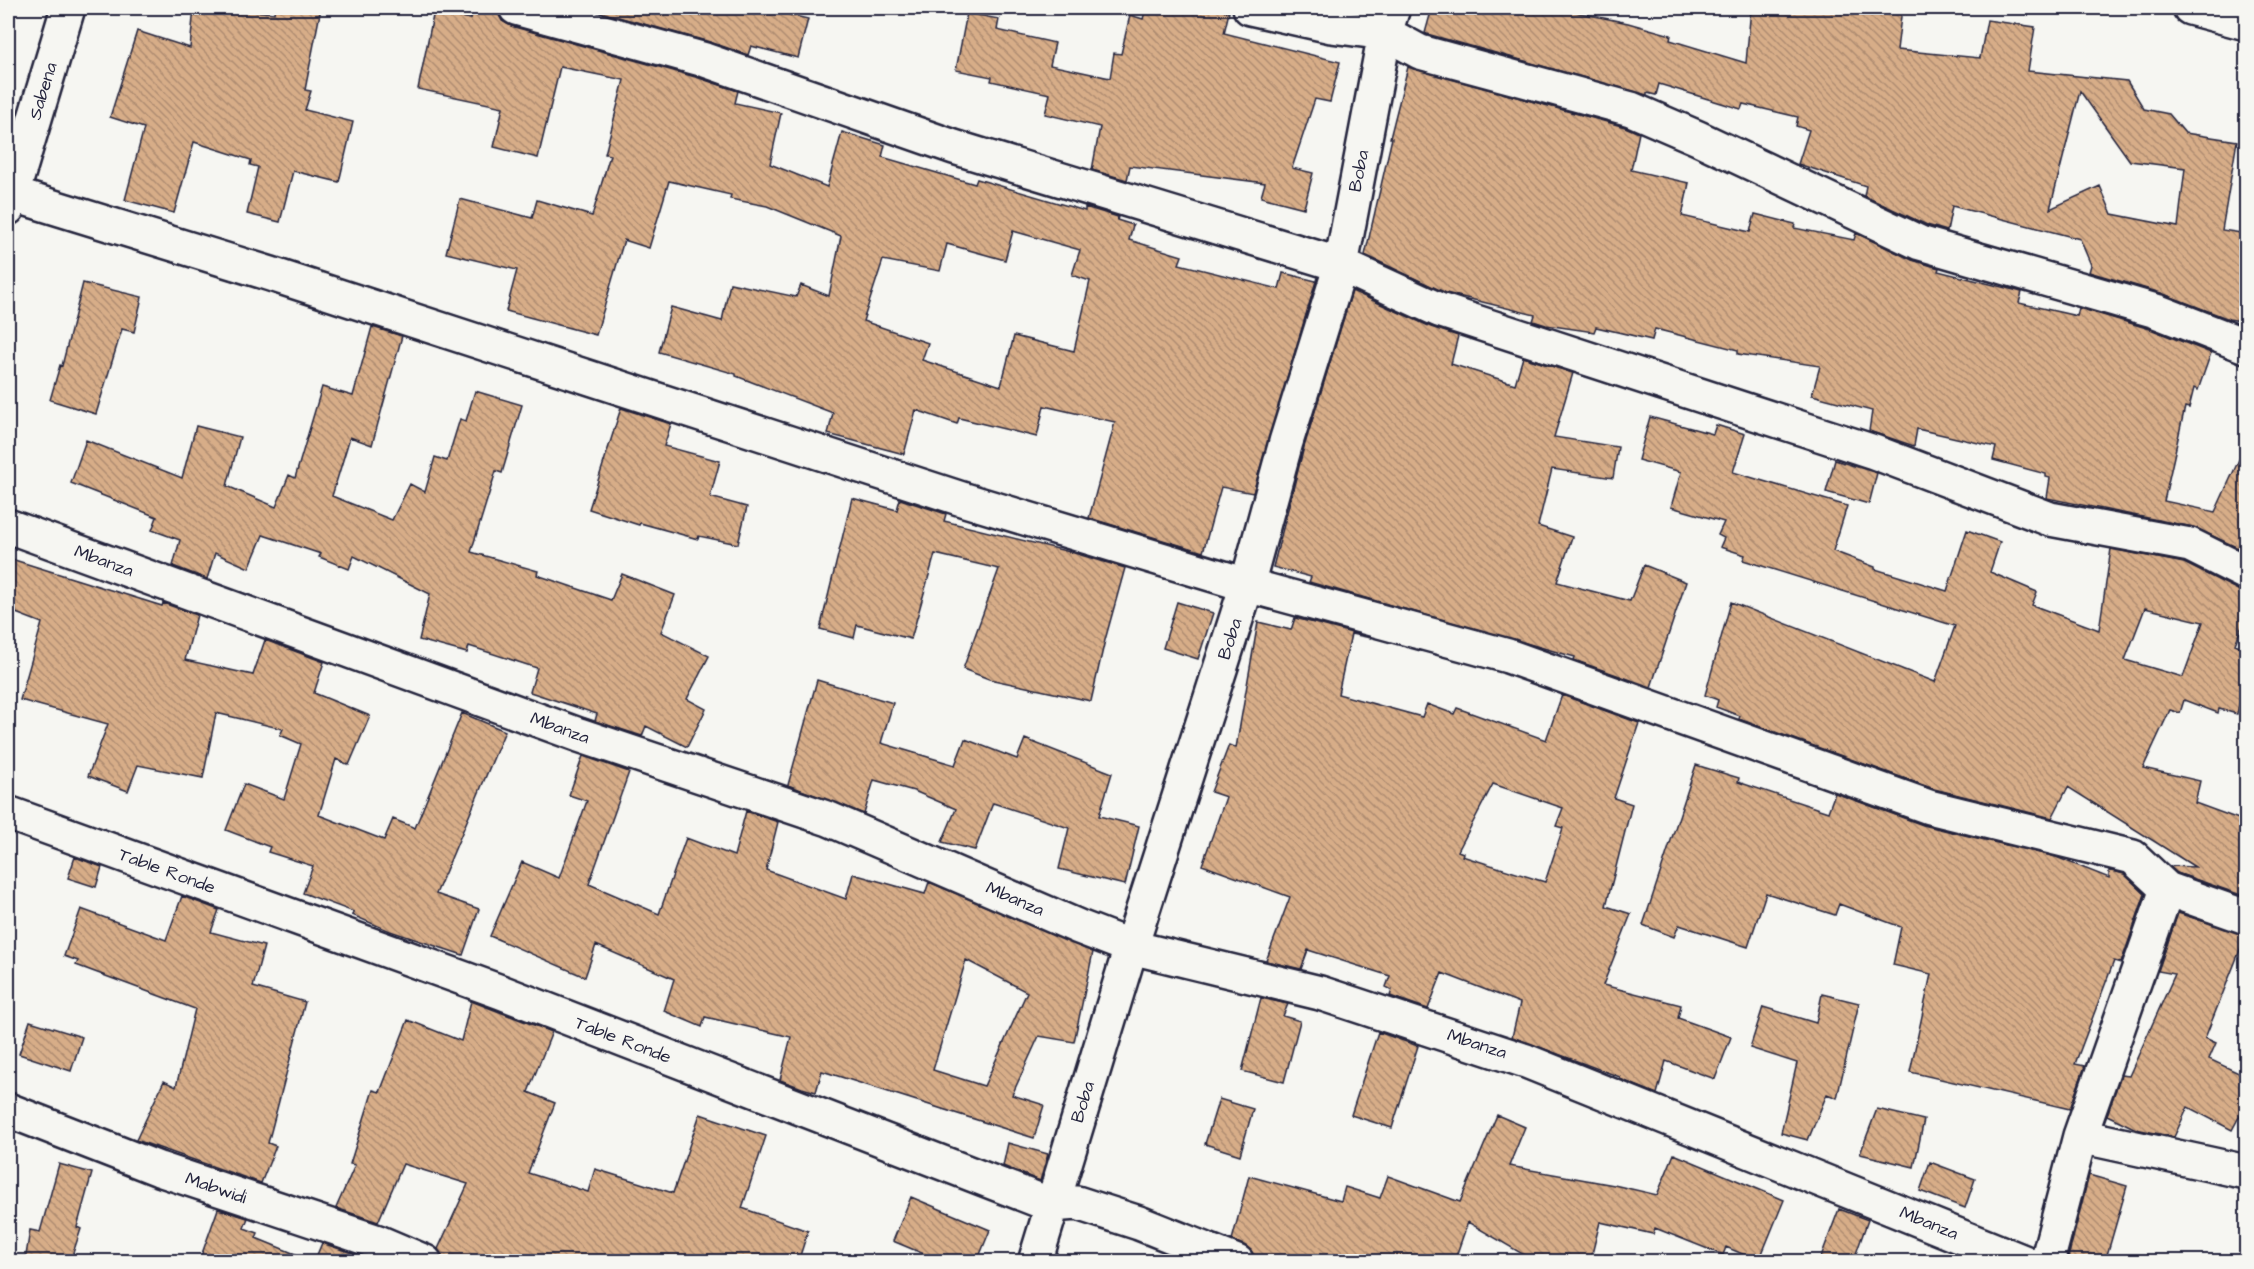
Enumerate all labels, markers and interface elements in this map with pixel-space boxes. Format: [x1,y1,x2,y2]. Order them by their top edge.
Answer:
street label: Sabena [22,59,64,123]
street label: Boba [1343,148,1375,194]
street label: Mbanza [71,539,137,583]
street label: Boba [1212,615,1248,663]
street label: Mbanza [527,706,593,750]
street label: Table Ronde [115,842,219,900]
street label: Mbanza [982,876,1048,922]
street label: Table Ronde [571,1010,675,1070]
street label: Mbanza [1444,1023,1510,1065]
street label: Boba [1065,1078,1101,1126]
street label: Mabwidi [182,1166,250,1210]
street label: Mbanza [1896,1200,1962,1246]

